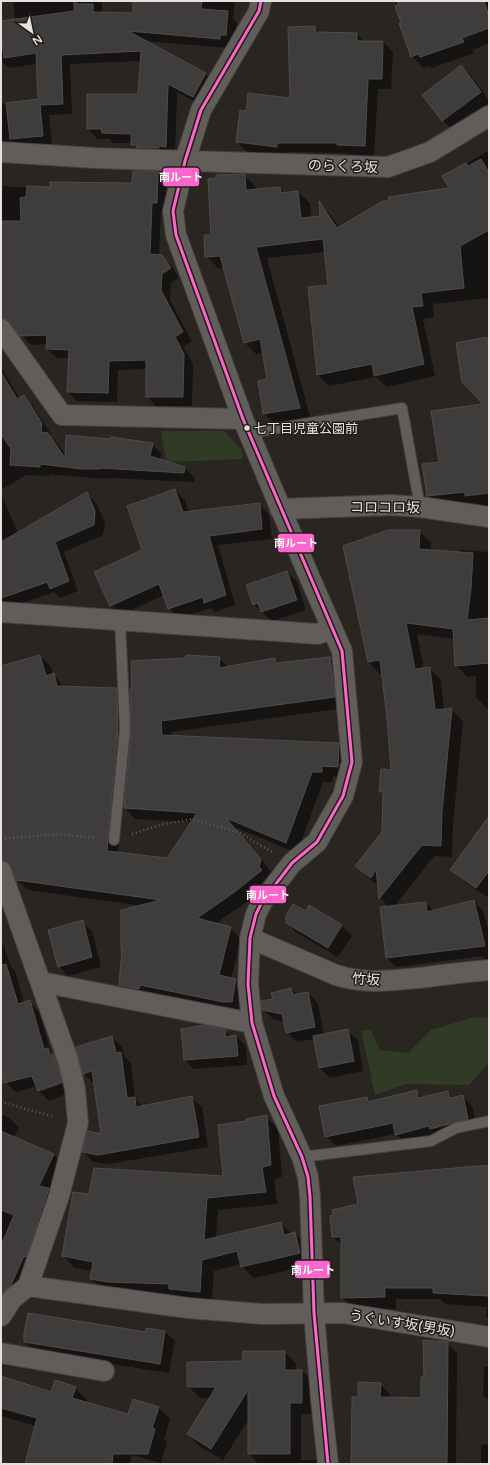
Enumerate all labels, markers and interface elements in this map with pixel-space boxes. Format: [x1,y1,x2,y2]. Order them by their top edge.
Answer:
north arrow [12,12,52,52]
text: N [30,32,44,48]
street label: のらくろ坂 [308,157,378,176]
line badge: 南ルート [162,167,200,187]
text: 南ルート [159,171,203,184]
place label: 七丁目児童公園前 [254,421,358,437]
marker: 七丁目児童公園前 [242,423,252,433]
street label: コロコロ坂 [350,498,420,517]
line badge: 南ルート [277,533,315,553]
text: 南ルート [274,537,318,550]
line badge: 南ルート [249,885,287,904]
text: 南ルート [246,889,290,902]
street label: 竹坂 [351,970,381,989]
line badge: 南ルート [294,1260,331,1279]
text: 南ルート [291,1264,335,1277]
street label: うぐいす坂(男坂) [348,1307,456,1340]

